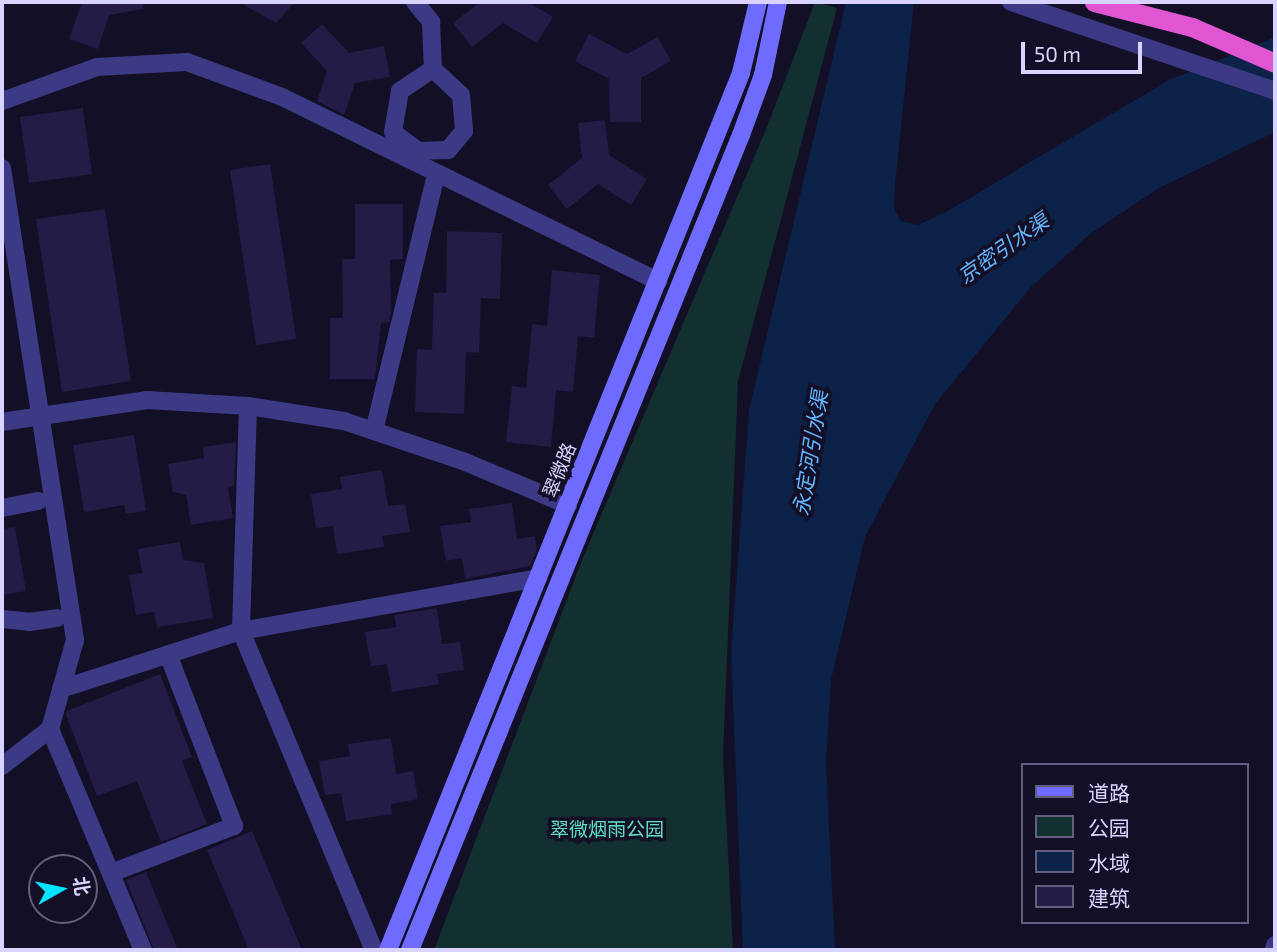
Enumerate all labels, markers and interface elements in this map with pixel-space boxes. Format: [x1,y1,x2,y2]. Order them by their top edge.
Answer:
scale bar [1025,28,1146,72]
text: 50 m [1034,41,1081,66]
water label: 京密引水渠 [953,208,1053,288]
water label: 永定河引水渠 [788,389,832,517]
street label: 翠微路 [538,439,580,501]
legend [1021,763,1249,924]
text: 道路 [1088,780,1130,805]
text: 公园 [1088,815,1130,840]
park label: 翠微烟雨公园 [550,818,664,840]
text: 水域 [1088,850,1130,875]
north arrow [28,854,98,924]
text: 北 [69,875,95,897]
text: 建筑 [1088,885,1130,910]

